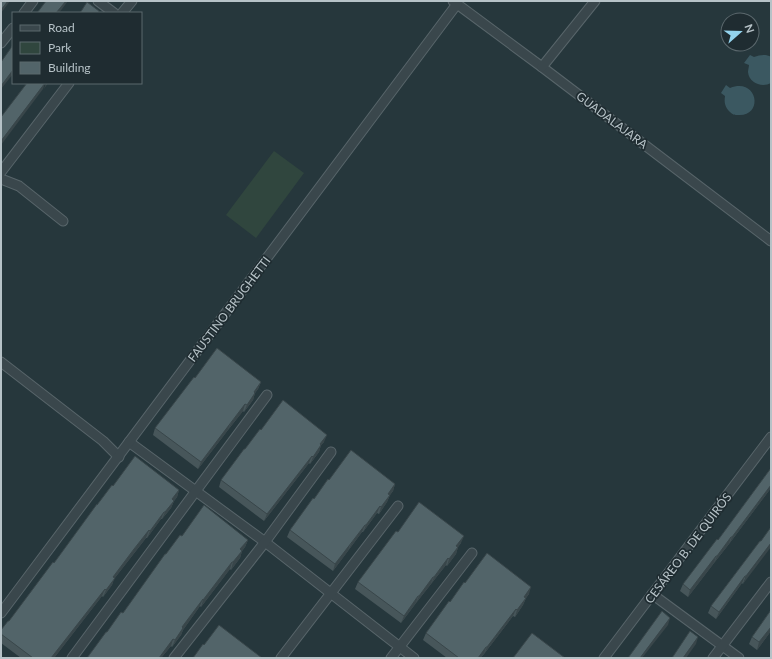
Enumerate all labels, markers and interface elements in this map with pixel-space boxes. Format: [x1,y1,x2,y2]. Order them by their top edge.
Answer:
legend [12,12,142,84]
north arrow [720,12,760,52]
text: Road [48,20,75,35]
text: N [742,22,757,35]
text: Park [48,40,72,55]
text: Building [48,60,91,75]
street label: GUADALAJARA [573,88,651,152]
street label: FAUSTINO BRUGHETTI [184,253,274,365]
street label: CESÁREO B. DE QUIRÓS [642,490,734,606]

